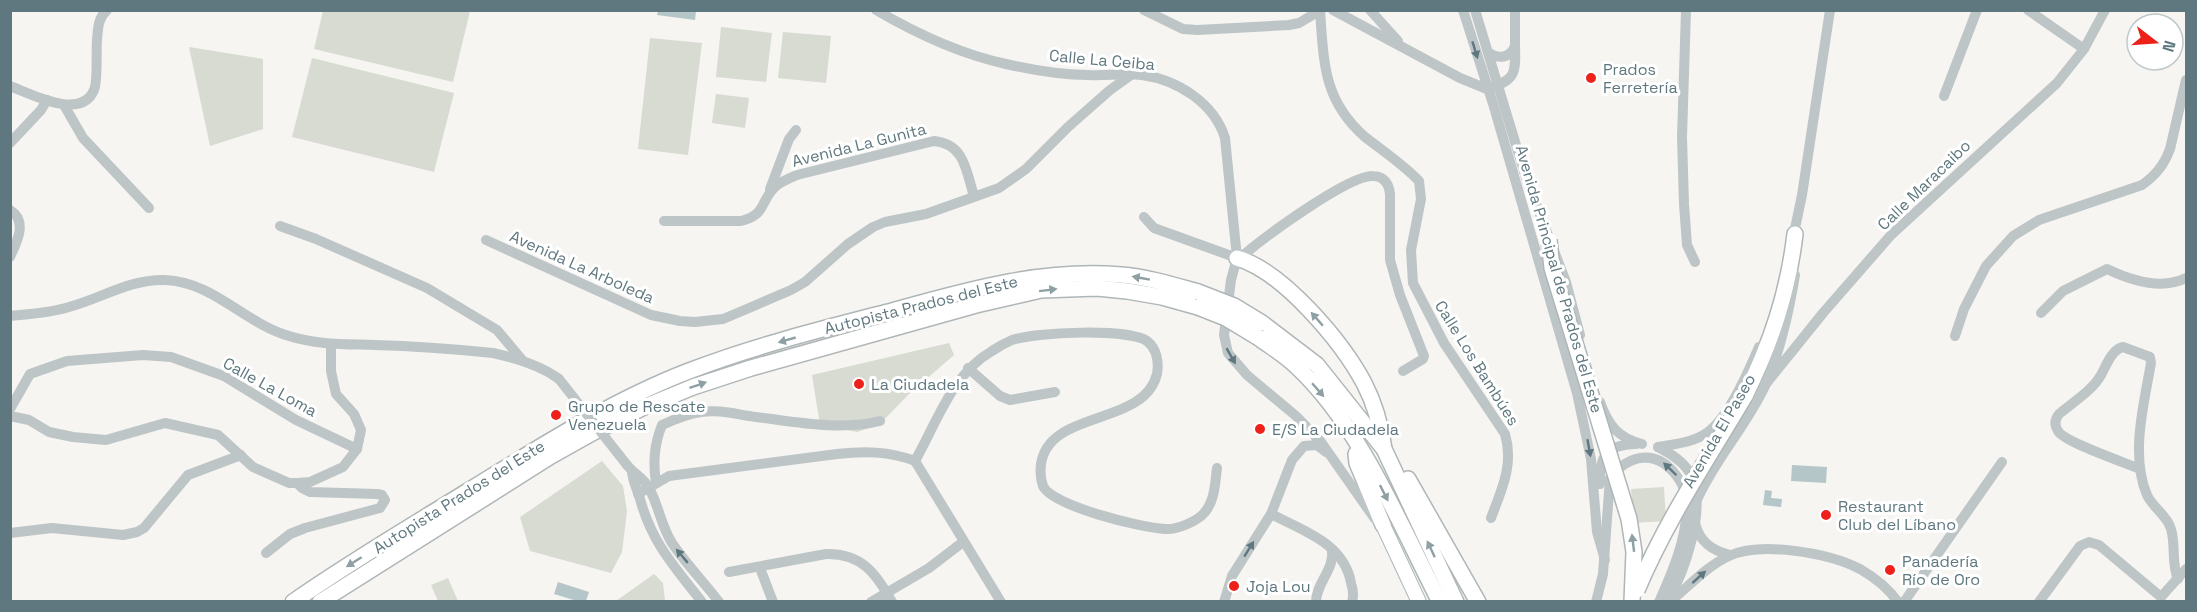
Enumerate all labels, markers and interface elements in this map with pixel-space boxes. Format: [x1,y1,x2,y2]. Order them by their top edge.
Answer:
north arrow [2125,12,2185,72]
text: N [2157,38,2180,54]
one-way arrow [1471,41,1480,59]
street label: Calle La Ceiba [1048,45,1156,75]
place label: Prados Ferretería [1603,59,1678,98]
marker: Prados Ferretería [1584,71,1598,85]
street label: Avenida La Gunita [790,118,928,172]
street label: Calle Maracaibo [1873,135,1975,235]
street label: Avenida Principal de Prados del Este [1511,143,1607,415]
street label: Avenida La Arboleda [506,226,658,308]
street label: Autopista Prados del Este [822,271,1020,339]
one-way arrow [1132,273,1151,282]
one-way arrow [1039,285,1058,295]
street label: Calle Los Bambúes [1430,297,1524,429]
one-way arrow [1311,312,1324,327]
one-way arrow [778,336,796,345]
one-way arrow [1226,348,1237,364]
street label: Calle La Loma [219,352,321,422]
street label: Avenida El Paseo [1678,370,1760,492]
place label: La Ciudadela [871,374,969,395]
marker: La Ciudadela [852,377,866,391]
one-way arrow [689,380,707,390]
one-way arrow [1311,382,1324,397]
place label: Grupo de Rescate Venezuela [568,396,705,435]
marker: Grupo de Rescate Venezuela [549,408,563,422]
place label: E/S La Ciudadela [1272,419,1399,440]
marker: E/S La Ciudadela [1253,422,1267,436]
street label: Autopista Prados del Este [369,435,549,559]
one-way arrow [1585,439,1594,458]
one-way arrow [1663,463,1677,477]
one-way arrow [1379,485,1389,502]
place label: Restaurant Club del Líbano [1838,496,1956,535]
marker: Restaurant Club del Líbano [1819,508,1833,522]
one-way arrow [1628,533,1637,552]
one-way arrow [1427,540,1436,557]
one-way arrow [1243,541,1254,557]
one-way arrow [676,549,689,564]
place label: Panadería Río de Oro [1902,551,1980,590]
one-way arrow [346,557,362,568]
marker: Panadería Río de Oro [1883,563,1897,577]
one-way arrow [1691,571,1706,584]
place label: Joja Lou [1246,576,1311,597]
marker: Joja Lou [1227,579,1241,593]

